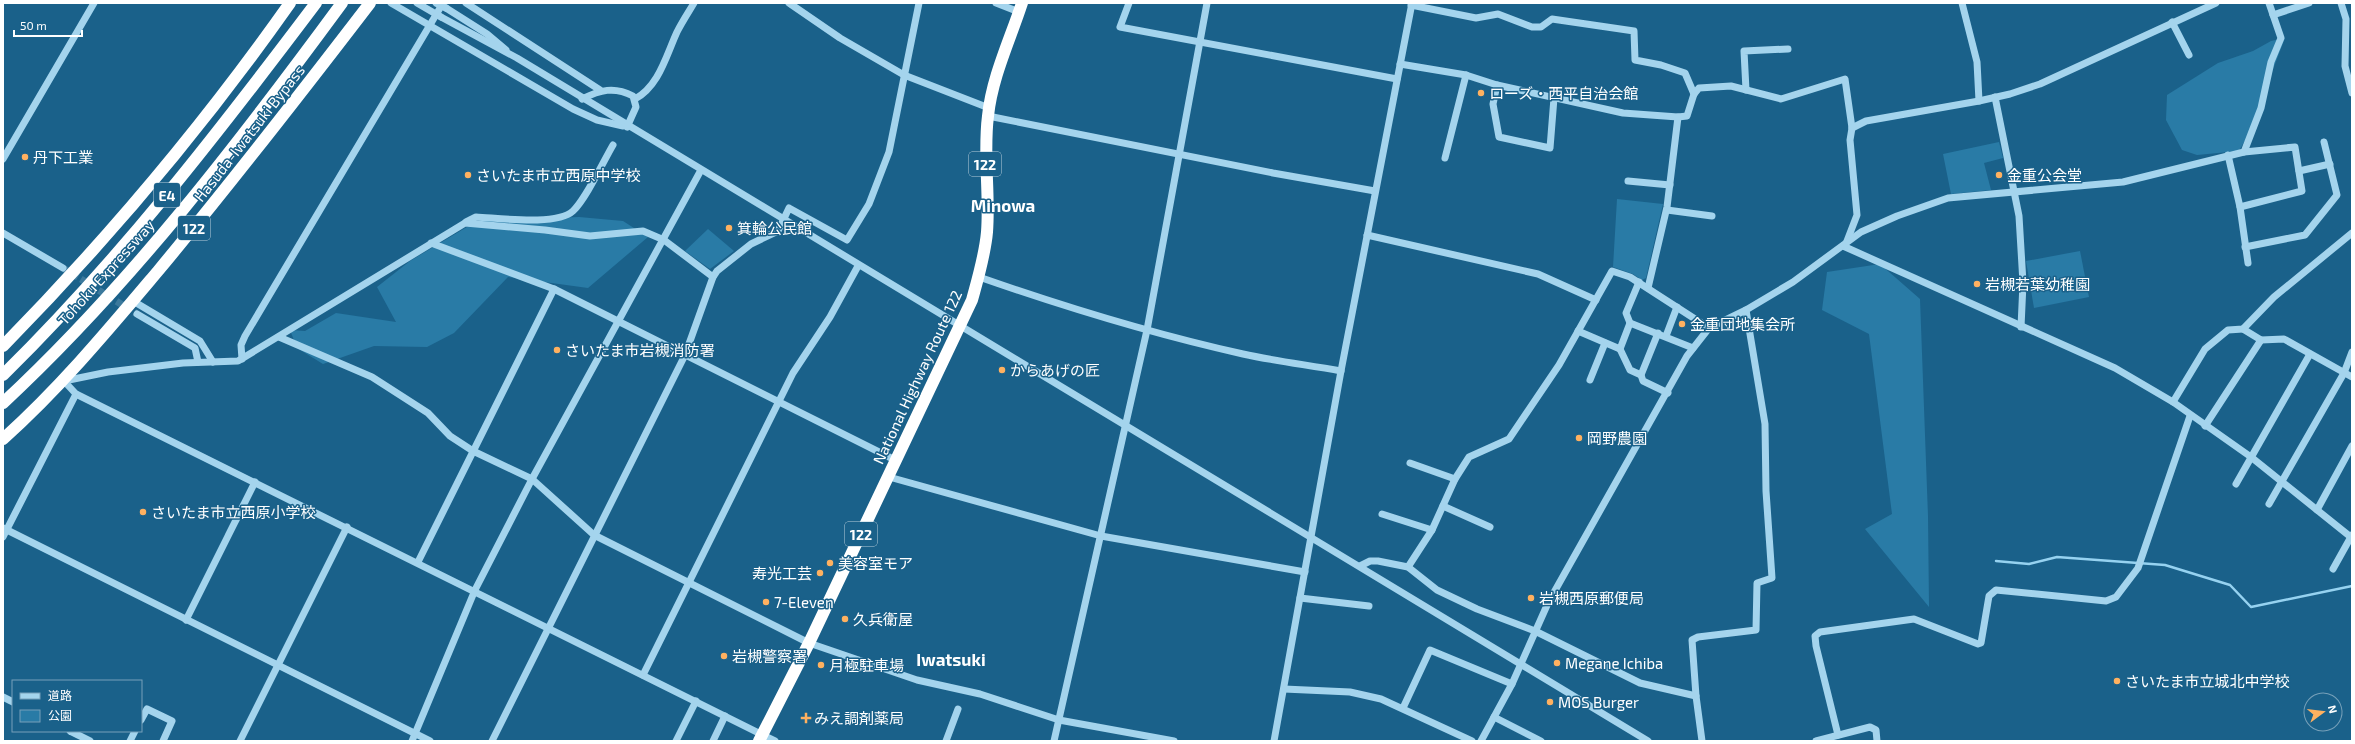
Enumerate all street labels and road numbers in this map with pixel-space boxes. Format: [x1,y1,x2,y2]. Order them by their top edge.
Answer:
street label: Hasuda-Iwatsuki Bypass [190,61,308,205]
road number: 122 [969,152,1001,176]
road number: E4 [154,183,180,207]
street label: Tohoku Expressway [54,216,158,328]
road number: 122 [178,216,210,240]
street label: National Highway Route 122 [869,287,965,467]
road number: 122 [845,522,877,546]

